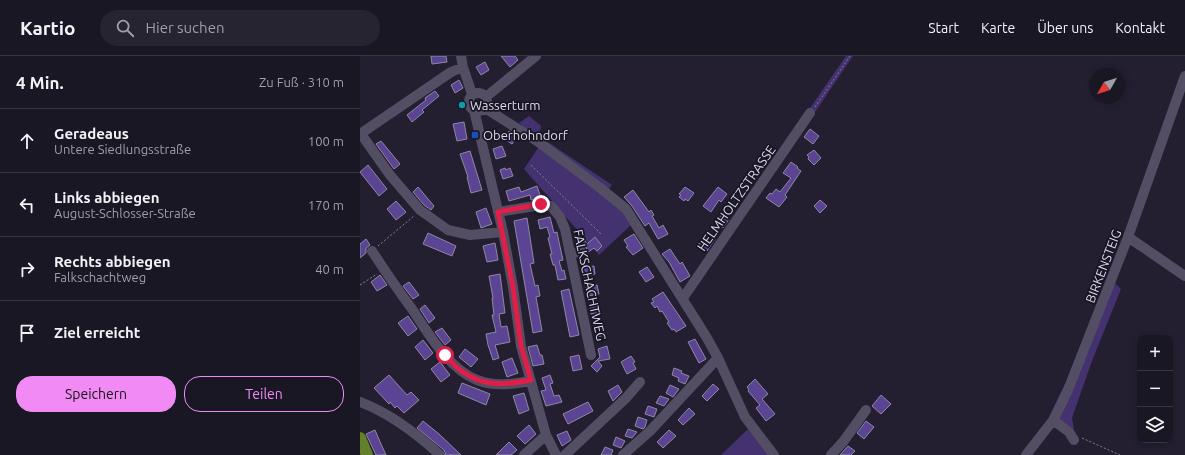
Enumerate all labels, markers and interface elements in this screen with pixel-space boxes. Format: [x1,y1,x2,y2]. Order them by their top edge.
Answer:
search box [100,10,380,46]
text: Kartio [20,17,76,39]
icon: search [114,17,136,39]
text: Hier suchen [146,19,225,36]
text: Start [928,20,959,36]
text: Karte [981,20,1015,36]
text: Über uns [1037,20,1093,36]
text: Kontakt [1115,20,1165,36]
north arrow [1089,68,1125,104]
text: 4 Min. [16,73,64,92]
text: Zu Fuß · 310 m [259,75,344,89]
place label: Wasserturm [470,98,541,112]
marker: Wasserturm [457,100,467,110]
text: Geradeaus [54,125,129,142]
place label: Oberhohndorf [483,128,568,142]
icon: ahead [16,130,38,152]
marker: Oberhohndorf [470,130,480,140]
text: 100 m [308,134,344,148]
text: Untere Siedlungsstraße [54,142,191,156]
street label: HELMHOLTZSTRASSE [694,143,778,253]
text: Links abbiegen [54,189,159,206]
icon: left [16,194,38,216]
route end [532,195,550,213]
text: 170 m [308,198,344,212]
text: August-Schlosser-Straße [54,206,196,220]
street label: BIRKENSTEIG [1083,227,1123,305]
street label: FALKSCHACHTWEG [571,228,609,342]
text: Rechts abbiegen [54,253,171,270]
icon: right [16,258,38,280]
text: 40 m [315,262,344,276]
text: Falkschachtweg [54,270,146,284]
icon: arrive [16,322,38,344]
text: Ziel erreicht [54,324,140,341]
map controls [1137,335,1173,443]
button: + [1137,335,1173,371]
route start [436,346,454,364]
button: − [1137,371,1173,407]
button: Speichern [16,376,176,412]
button: Teilen [184,376,344,412]
button: layers [1137,407,1173,443]

